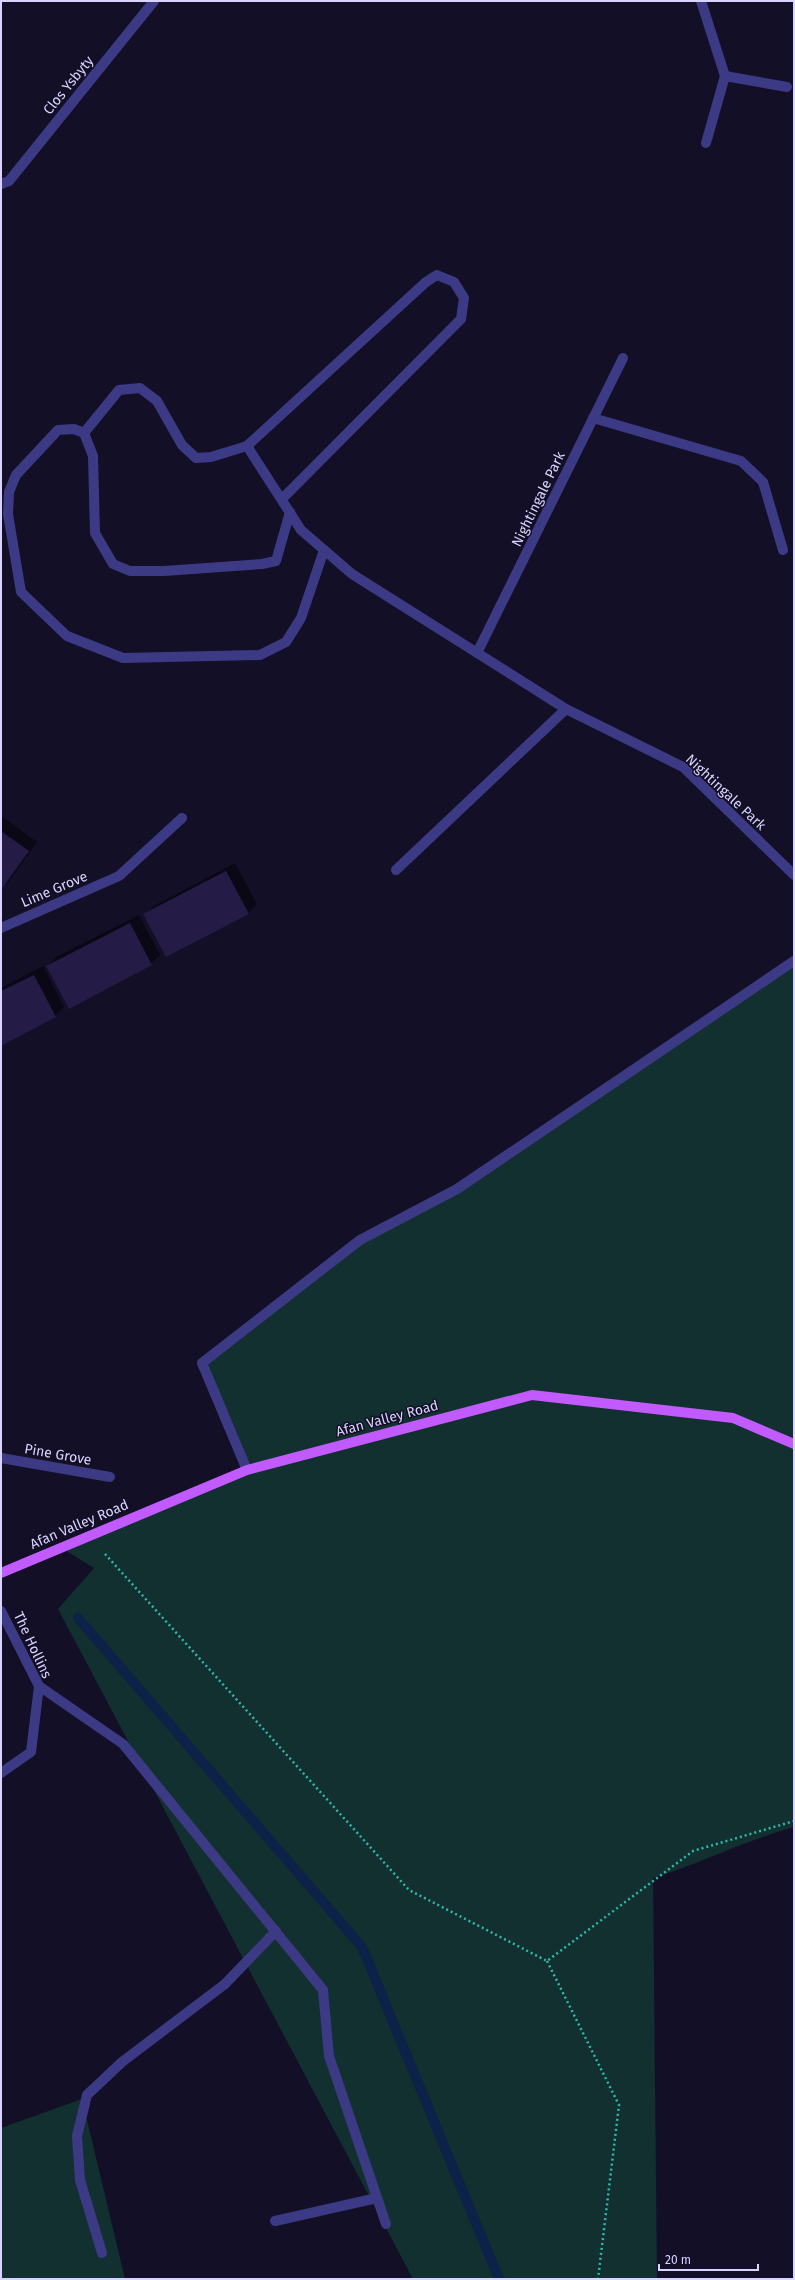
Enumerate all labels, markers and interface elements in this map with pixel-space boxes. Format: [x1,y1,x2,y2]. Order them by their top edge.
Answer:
street label: Clos Ysbyty [40,52,97,118]
street label: Nightingale Park [508,448,569,550]
street label: Nightingale Park [682,751,770,834]
street label: Lime Grove [18,868,90,911]
street label: Afan Valley Road [334,1397,440,1440]
street label: Pine Grove [23,1440,93,1469]
street label: Afan Valley Road [27,1496,131,1553]
street label: The Hollins [10,1609,56,1682]
scale bar [659,2246,758,2272]
text: 20 m [665,2253,691,2267]

